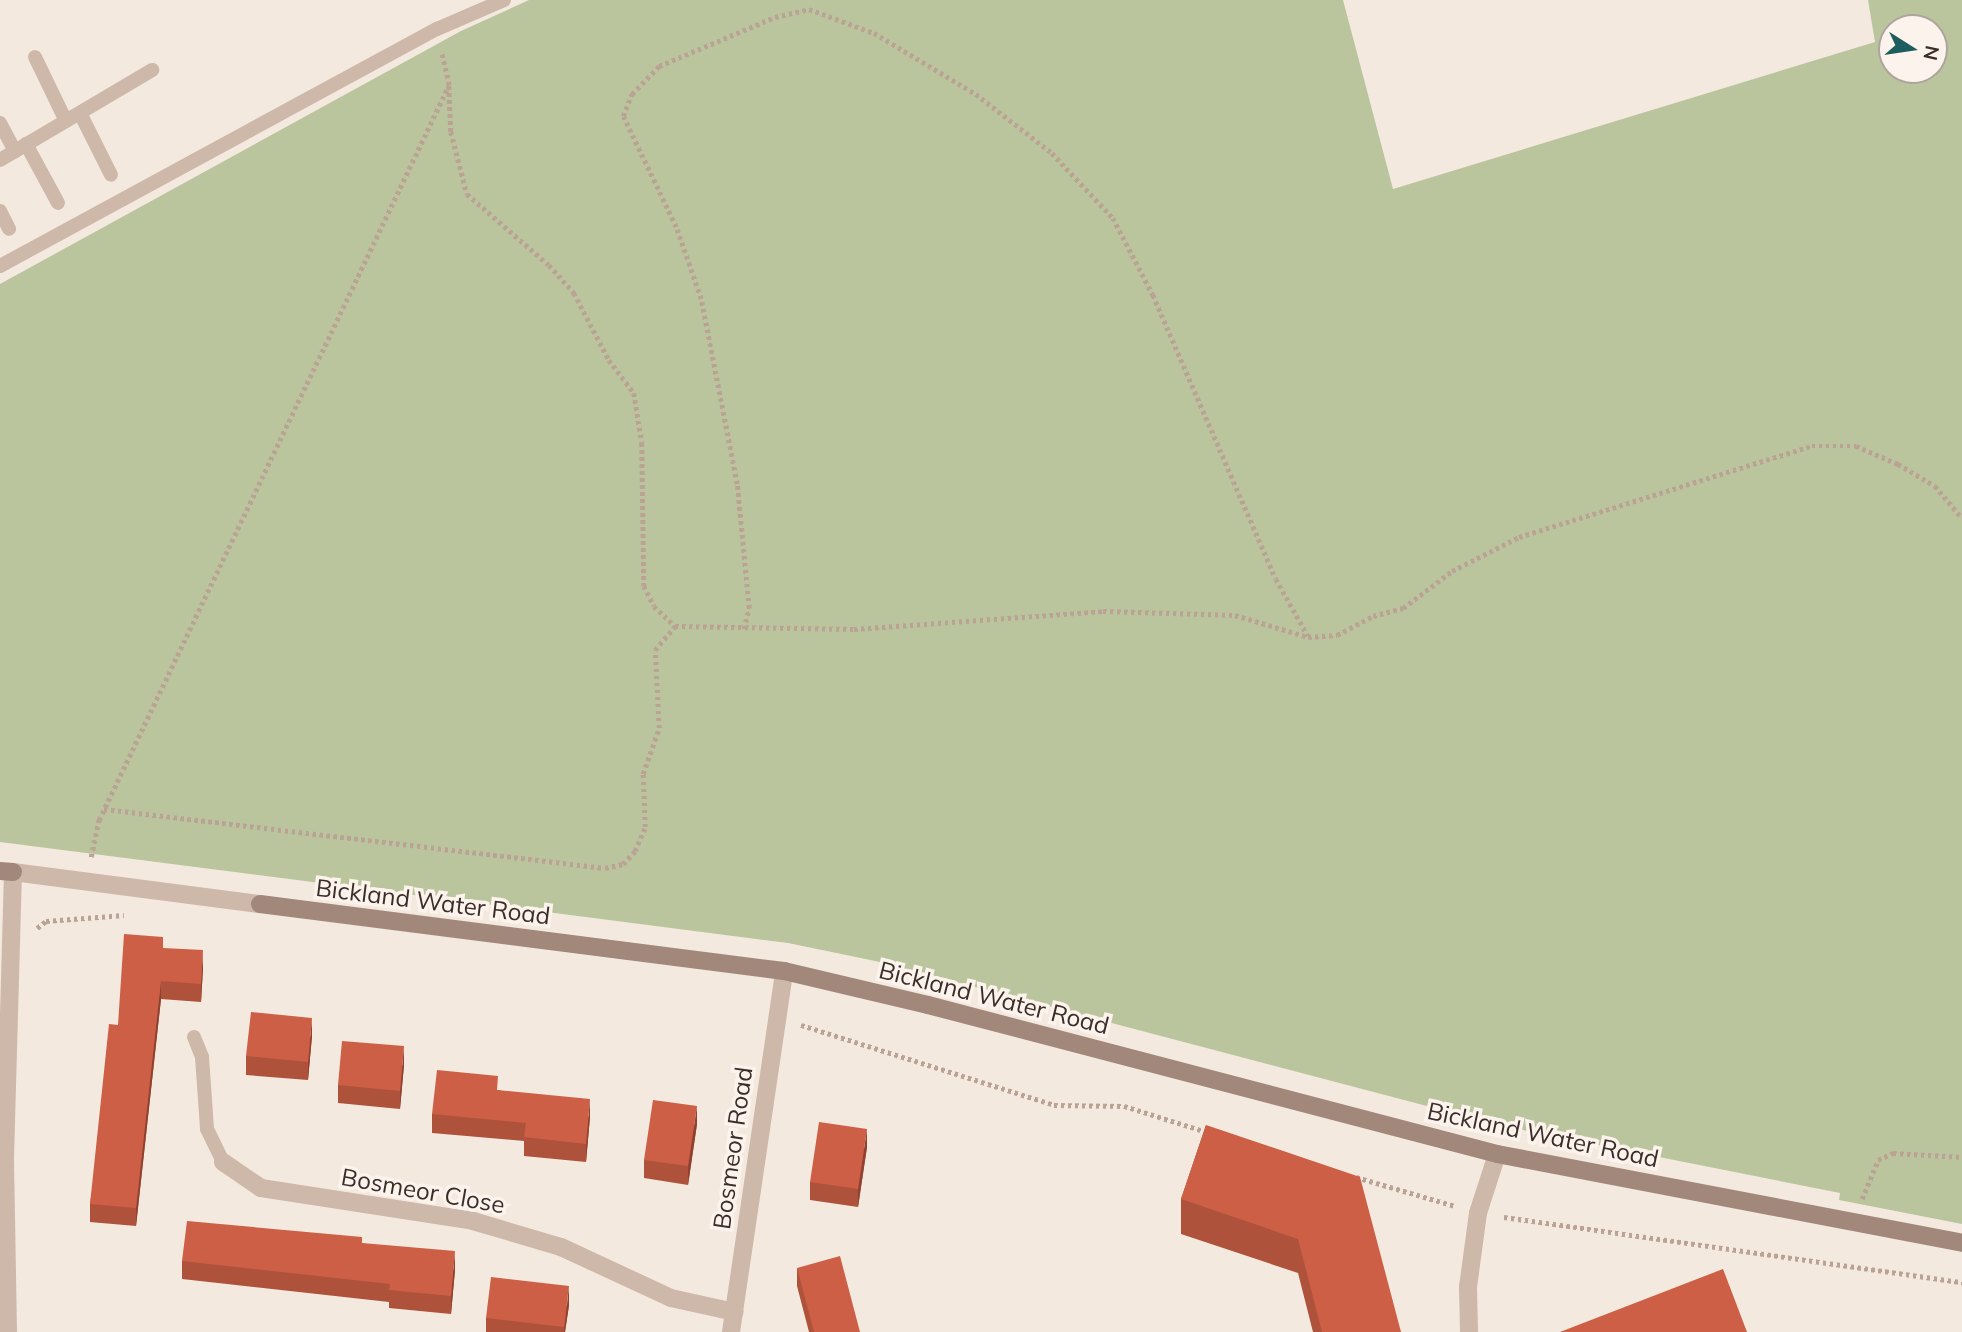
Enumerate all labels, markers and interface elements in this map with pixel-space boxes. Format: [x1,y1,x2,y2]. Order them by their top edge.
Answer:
north arrow [1878,14,1948,84]
text: N [1918,43,1945,62]
street label: Bickland Water Road [314,873,552,931]
street label: Bickland Water Road [876,955,1112,1041]
street label: Bosmeor Road [707,1065,759,1231]
street label: Bickland Water Road [1425,1096,1661,1174]
street label: Bosmeor Close [339,1162,507,1220]

